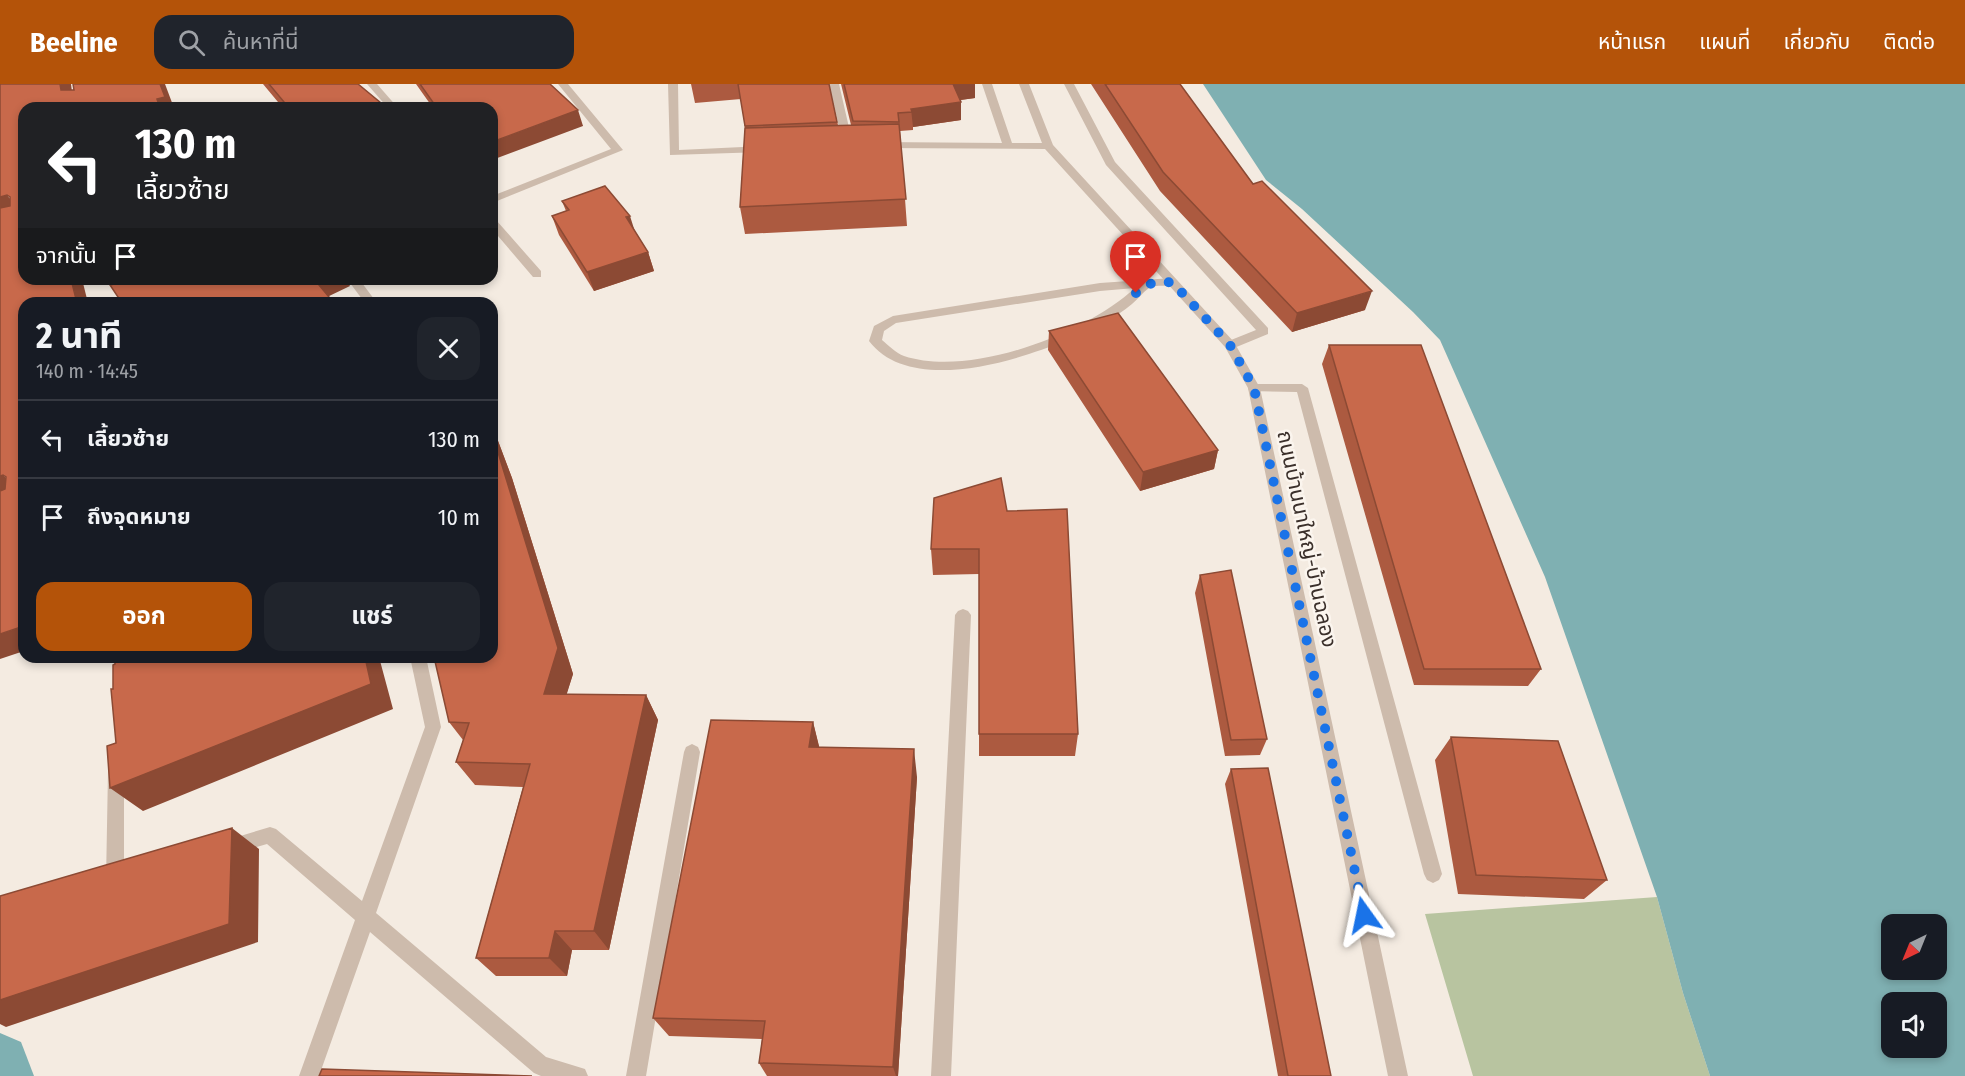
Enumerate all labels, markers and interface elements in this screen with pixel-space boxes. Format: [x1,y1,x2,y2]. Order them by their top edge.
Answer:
search box [154,15,574,69]
text: Beeline [30,26,118,59]
icon: search [175,26,208,59]
text: ค้นหาที่นี่ [223,28,299,55]
text: หน้าแรก [1598,29,1666,55]
text: แผนที่ [1699,29,1750,55]
text: เกี่ยวกับ [1783,29,1850,55]
text: ติดต่อ [1883,29,1935,55]
text: 130 m [135,119,236,169]
icon: left [36,126,114,204]
text: เลี้ยวซ้าย [135,174,229,206]
pin [1110,231,1161,293]
icon: arrive [109,240,142,273]
icon: arrive [1119,240,1152,273]
text: จากนั้น [36,242,97,269]
text: 2 นาที [36,314,122,358]
button: close [417,317,480,380]
text: 140 m · 14:45 [36,359,138,383]
icon: left [36,423,69,456]
text: เลี้ยวซ้าย [87,425,169,452]
text: 130 m [428,426,480,453]
street label: ถนนบ้านนาใหญ่-บ้านฉลอง [1271,428,1343,650]
icon: arrive [36,501,69,534]
text: ถึงจุดหมาย [87,503,191,530]
text: 10 m [438,504,480,531]
button: ออก [36,582,252,651]
button: แชร์ [264,582,480,651]
position arrow [1332,883,1396,947]
north arrow [1881,914,1947,980]
map controls [1881,914,1947,1058]
button: sound [1881,992,1947,1058]

